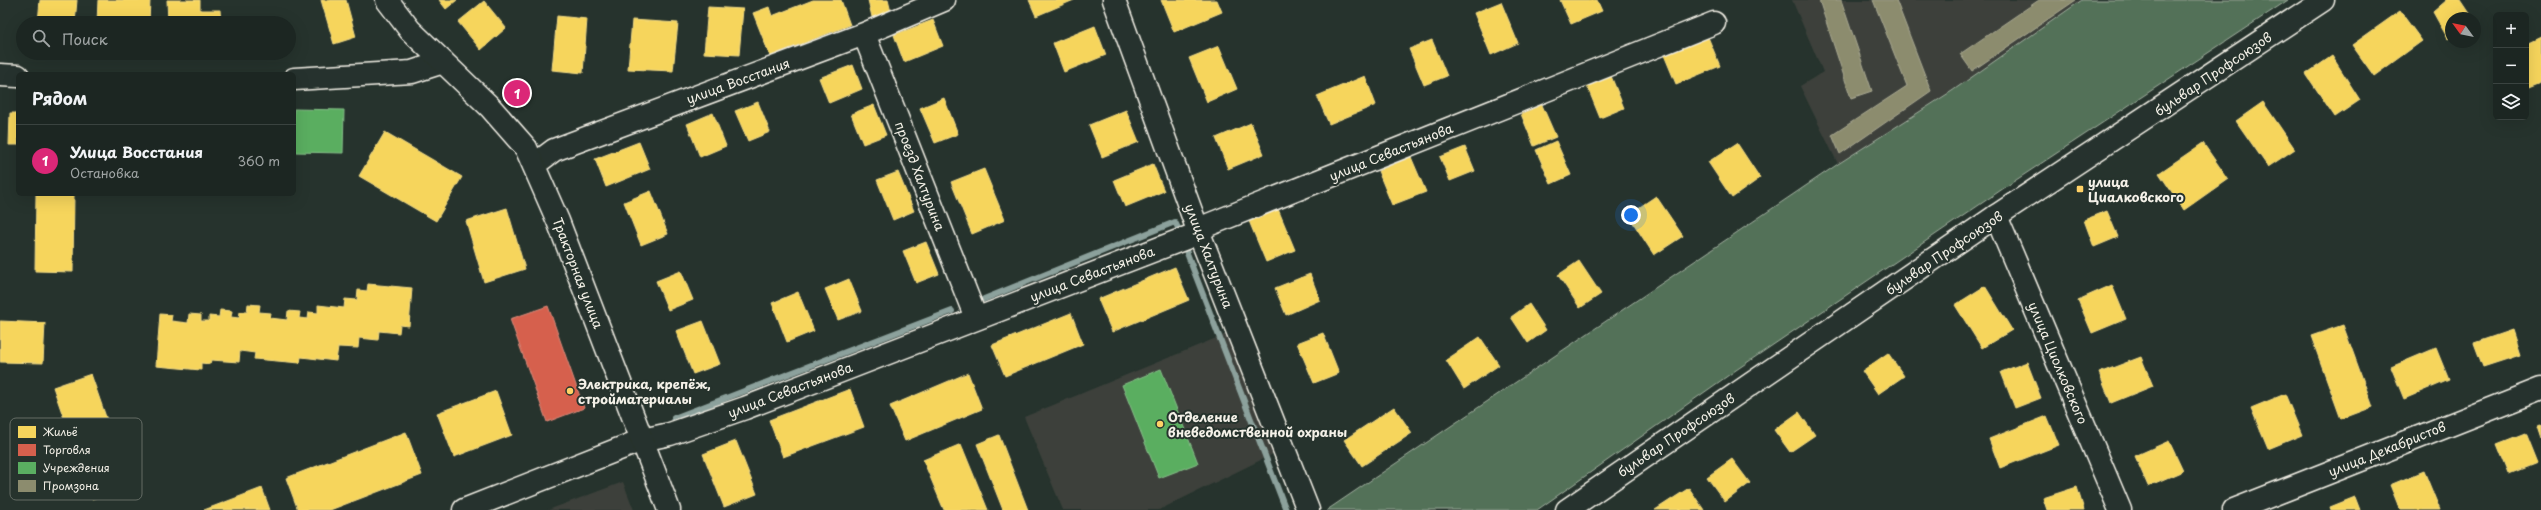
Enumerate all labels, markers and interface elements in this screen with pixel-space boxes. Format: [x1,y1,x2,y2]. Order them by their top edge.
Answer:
north arrow [2445,12,2481,48]
map controls [2493,12,2529,120]
button: + [2493,12,2529,48]
search box [16,16,296,60]
icon: search [30,27,52,49]
text: Поиск [62,27,108,50]
street label: бульвар Профсоюзов [2150,27,2275,120]
button: − [2493,48,2529,84]
street label: улица Восстания [683,53,792,108]
pin: 1 [504,78,530,108]
button: layers [2493,84,2529,120]
text: Рядом [32,85,87,111]
street label: проезд Халтурина [891,118,950,234]
street label: улица Севастьянова [1326,118,1456,185]
text: Улица Восстания [70,140,203,163]
text: 1 [42,151,48,170]
text: 360 m [237,151,280,170]
text: Остановка [70,163,139,182]
place label: улица Циалковского [2088,172,2184,206]
marker: улица Циалковского [2075,184,2085,194]
street label: улица Халтурина [1181,201,1238,312]
your location [1621,205,1641,225]
street label: бульвар Профсоюзов [1881,206,2006,299]
street label: Тракторная улица [549,215,609,332]
street label: улица Севастьянова [1027,241,1158,306]
street label: улица Циолковского [2024,299,2093,427]
street label: улица Севастьянова [725,357,856,422]
place label: Электрика, крепёж, стройматериалы [578,374,711,408]
marker: Электрика, крепёж, стройматериалы [565,386,575,396]
street label: бульвар Профсоюзов [1613,388,1738,481]
place label: Отделение вневедомственной охраны [1168,407,1347,441]
street label: улица Декабристов [2325,416,2448,481]
legend [10,418,142,500]
marker: Отделение вневедомственной охраны [1155,419,1165,429]
text: Жильё [42,423,78,440]
text: Торговля [43,441,91,458]
text: Учреждения [43,459,110,476]
text: Промзона [43,477,99,494]

